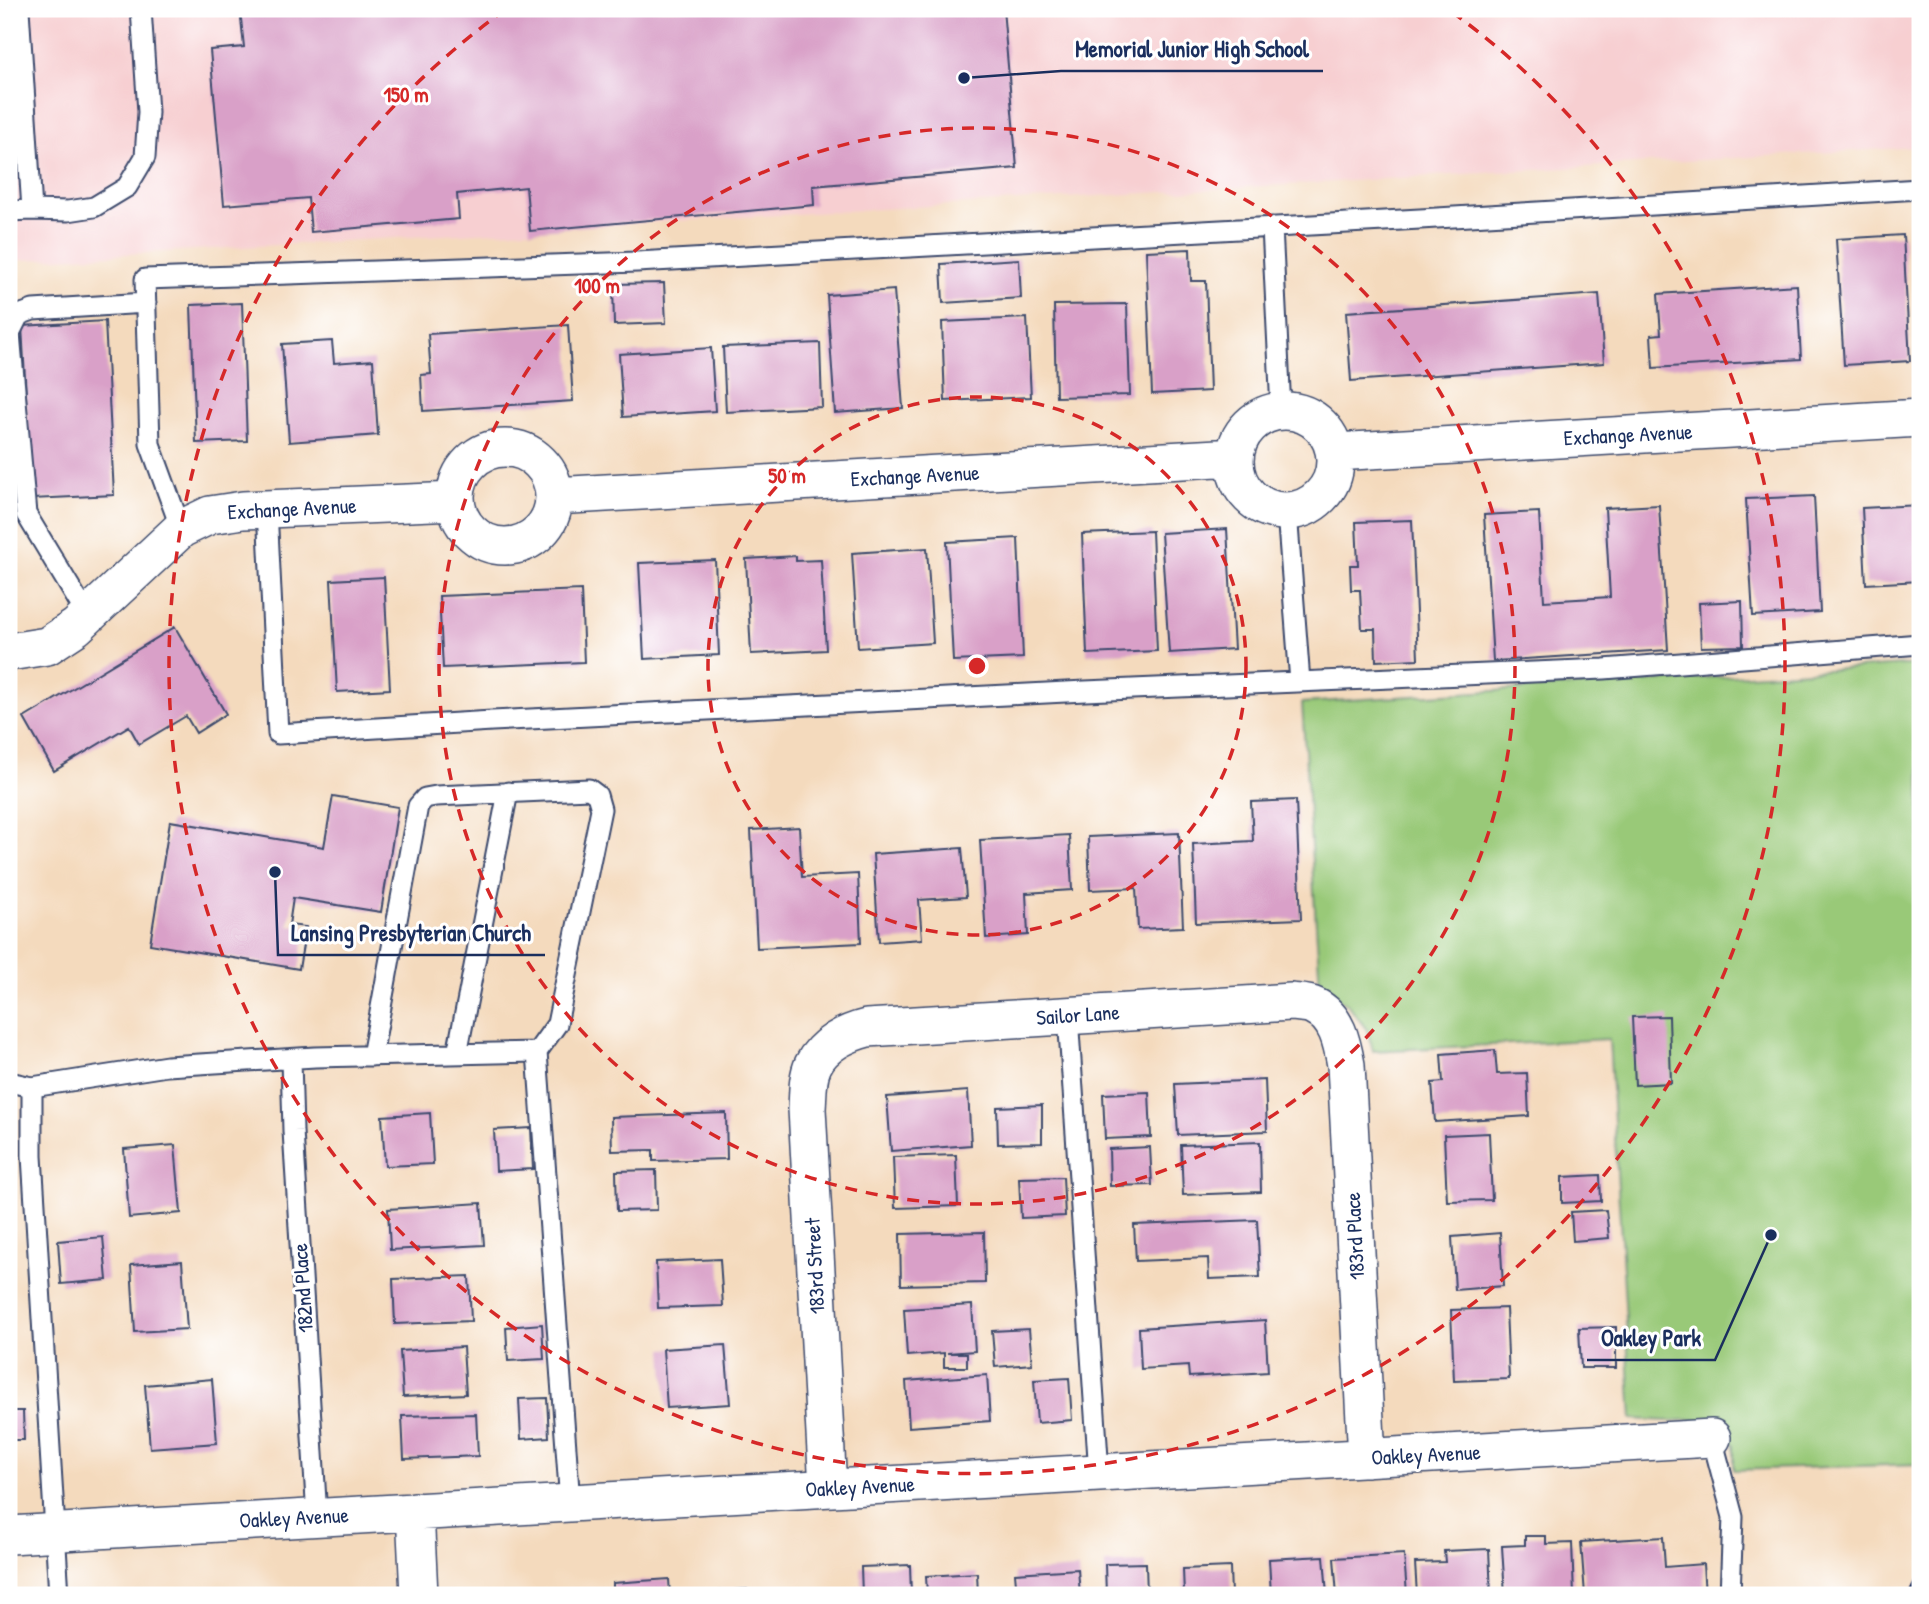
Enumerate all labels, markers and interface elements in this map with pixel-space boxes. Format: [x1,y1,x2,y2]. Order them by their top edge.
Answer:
callout: Memorial Junior High School [1061,27,1323,71]
text: Memorial Junior High School [1075,33,1310,65]
text: 150 m [383,80,429,109]
text: 100 m [574,271,620,300]
street label: Exchange Avenue [1563,417,1693,452]
street label: Exchange Avenue [850,458,980,493]
text: 50 m [768,461,806,490]
street label: Exchange Avenue [227,491,357,526]
centre of rings [965,654,989,678]
callout: Lansing Presbyterian Church [278,911,545,955]
text: Lansing Presbyterian Church [291,917,531,949]
street label: Sailor Lane [1035,997,1121,1032]
street label: 183rd Place [1338,1191,1371,1281]
street label: 183rd Street [797,1217,831,1315]
street label: 182nd Place [285,1242,320,1334]
callout: Oakley Park [1587,1316,1715,1360]
text: Oakley Park [1601,1322,1702,1354]
street label: Oakley Avenue [1371,1437,1481,1472]
street label: Oakley Avenue [805,1469,915,1504]
street label: Oakley Avenue [239,1500,349,1535]

